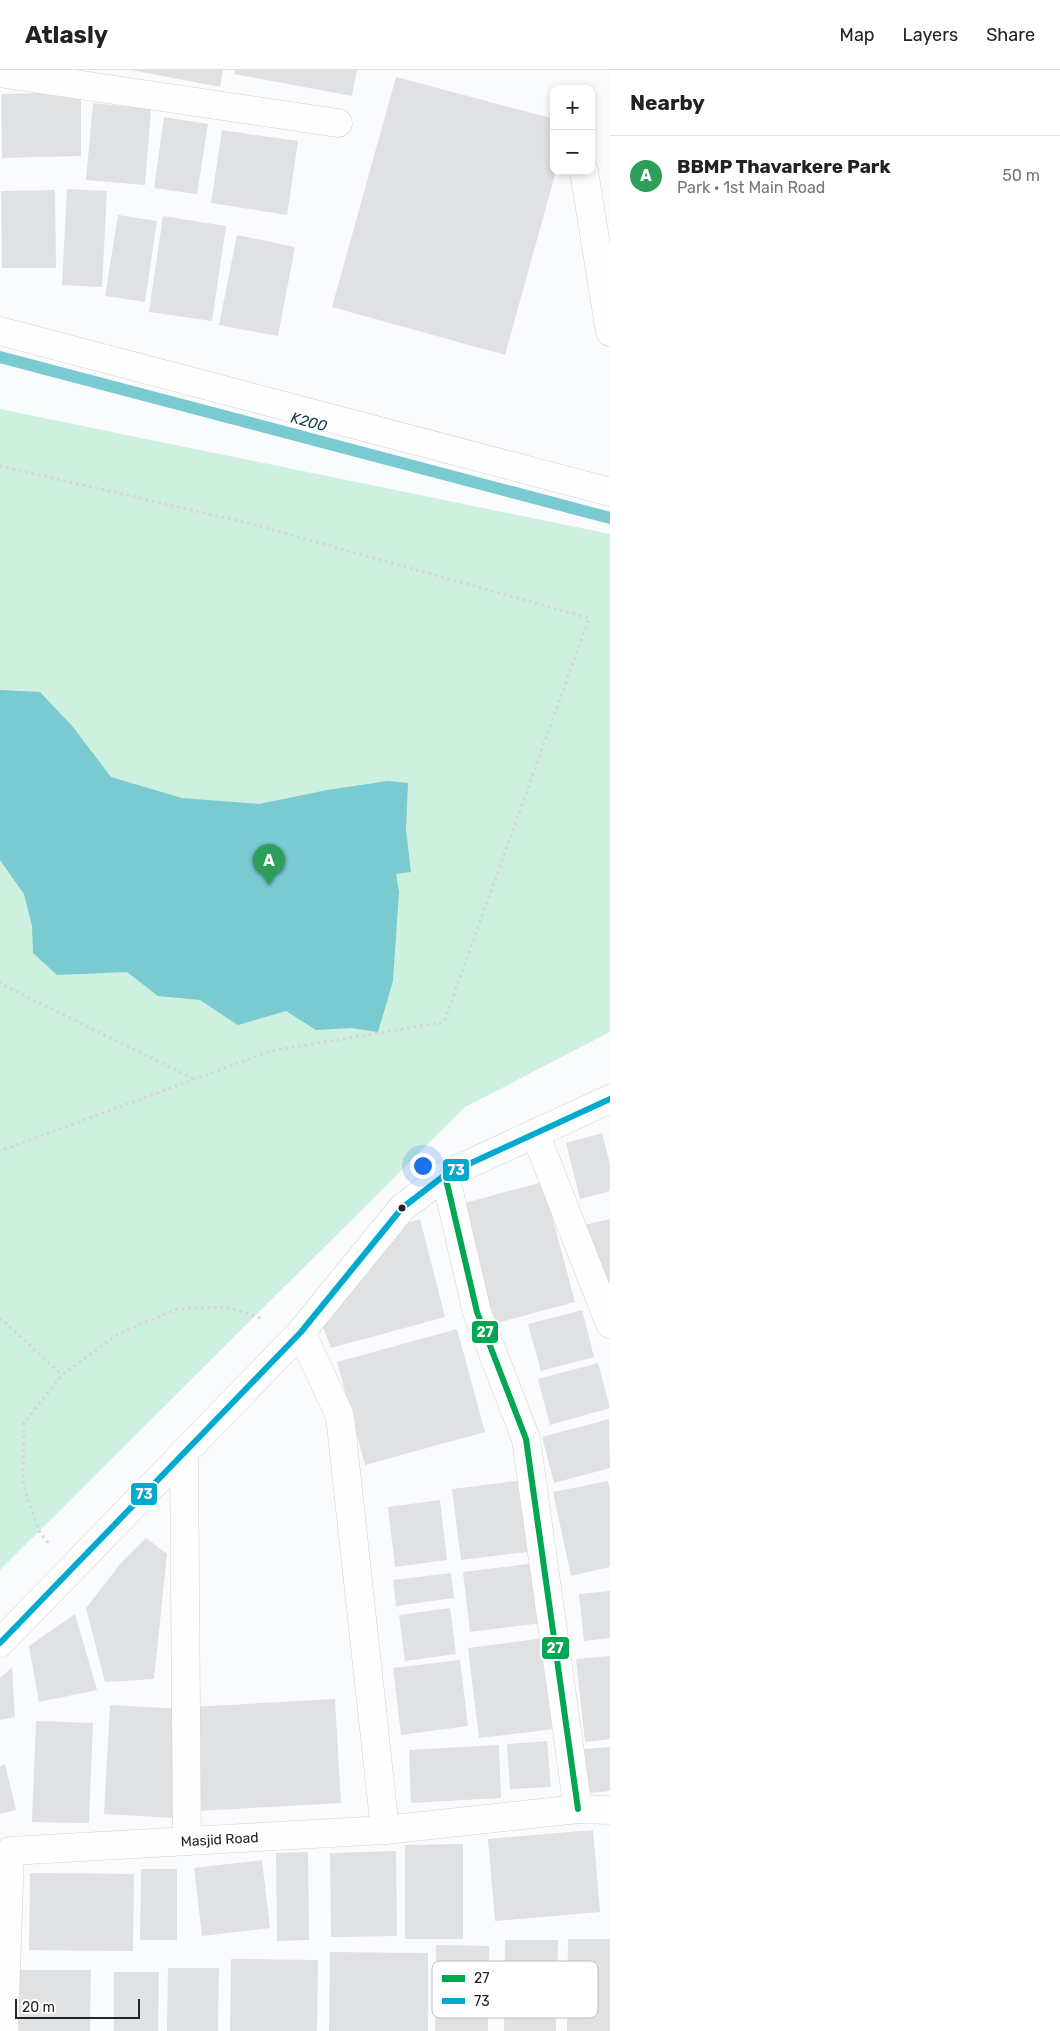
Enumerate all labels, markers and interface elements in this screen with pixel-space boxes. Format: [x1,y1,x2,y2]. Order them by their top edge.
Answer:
text: Atlasly [25,21,108,49]
text: Map [840,24,875,46]
text: Layers [903,24,958,46]
text: Share [986,24,1035,46]
map controls [550,85,595,175]
button: + [550,85,595,130]
text: Nearby [630,90,705,115]
button: − [550,130,595,175]
text: BBMP Thavarkere Park [677,155,891,178]
text: A [640,166,652,185]
text: 50 m [1002,166,1040,185]
text: Park · 1st Main Road [677,178,825,197]
water label: K200 [289,409,330,436]
pin: A [253,844,285,885]
your location [410,1153,436,1179]
line badge: 73 [442,1158,470,1182]
text: 73 [447,1162,465,1179]
unlabelled marker [397,1203,407,1213]
line badge: 27 [471,1320,499,1344]
text: 27 [476,1324,494,1341]
line badge: 73 [130,1482,158,1506]
text: 73 [135,1486,153,1503]
line badge: 27 [541,1636,570,1660]
text: 27 [546,1640,564,1657]
street label: Masjid Road [180,1829,259,1850]
legend [432,1961,598,2018]
text: 27 [474,1970,489,1987]
text: 73 [474,1993,490,2010]
scale bar [15,1996,140,2019]
text: 20 m [22,1999,55,2016]

